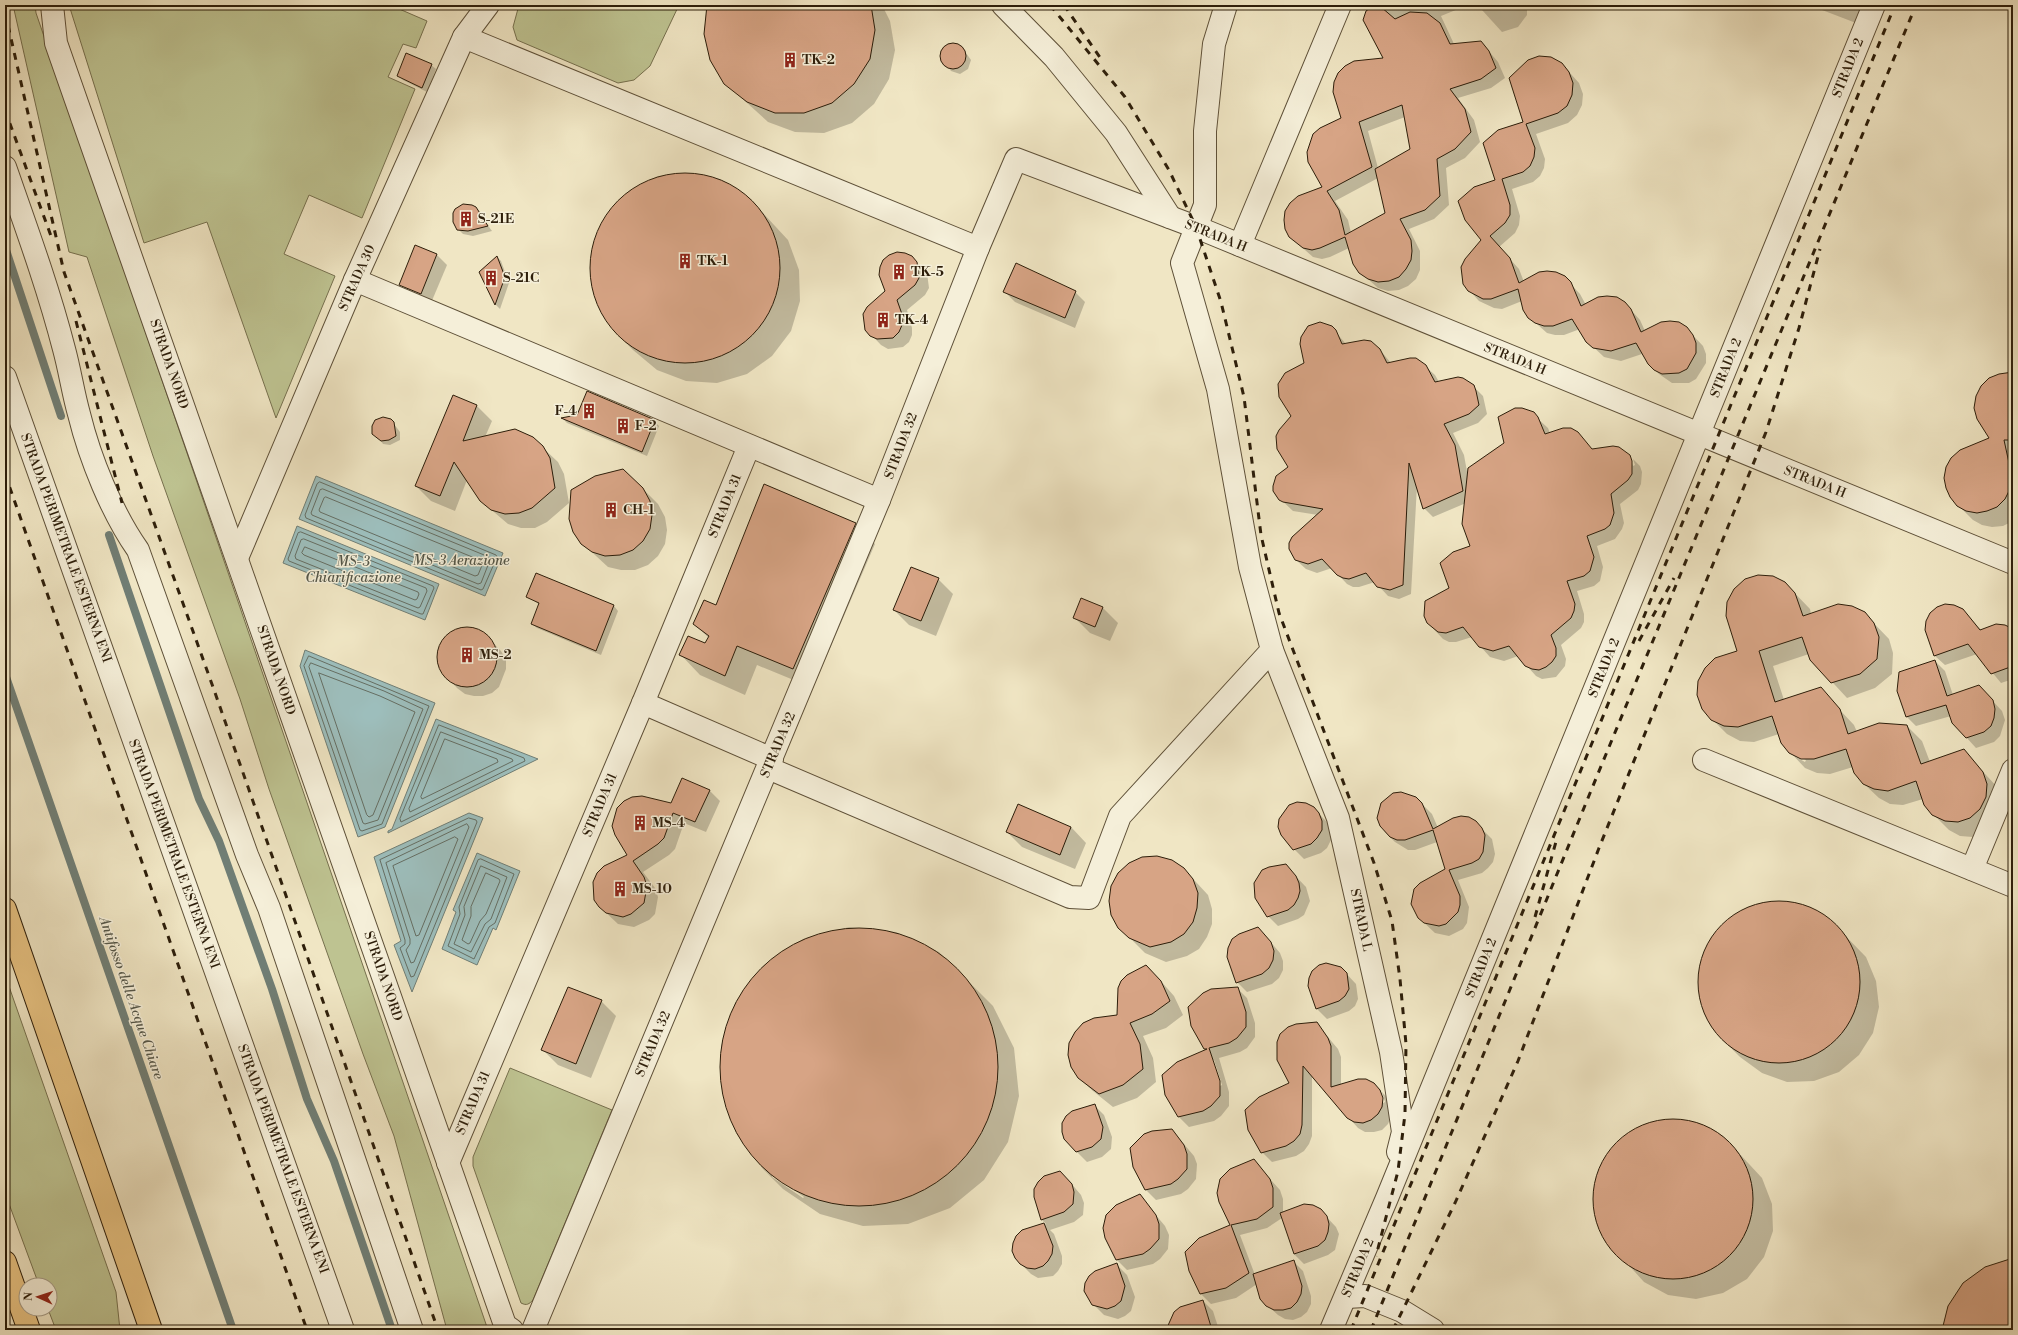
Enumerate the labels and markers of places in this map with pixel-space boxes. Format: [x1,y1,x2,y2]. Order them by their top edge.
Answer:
building icon: TK-2 [781,51,799,69]
place label: TK-2 [802,52,835,68]
building icon: S-21E [457,210,475,228]
place label: S-21E [478,211,514,227]
building icon: TK-1 [676,252,694,270]
place label: TK-1 [697,253,729,269]
building icon: TK-5 [890,263,908,281]
place label: TK-5 [911,264,944,280]
building icon: S-21C [482,269,500,287]
place label: S-21C [503,270,539,286]
building icon: TK-4 [874,311,892,329]
place label: TK-4 [895,312,929,328]
building icon: F-4 [580,402,598,420]
place label: F-4 [555,403,577,419]
building icon: F-2 [614,417,632,435]
place label: F-2 [635,418,657,434]
building icon: CH-1 [602,501,620,519]
place label: CH-1 [623,502,655,518]
building icon: MS-2 [458,646,476,664]
place label: MS-2 [479,647,512,663]
building icon: MS-4 [631,814,649,832]
place label: MS-4 [652,815,686,831]
building icon: MS-10 [611,880,629,898]
place label: MS-10 [632,881,672,897]

